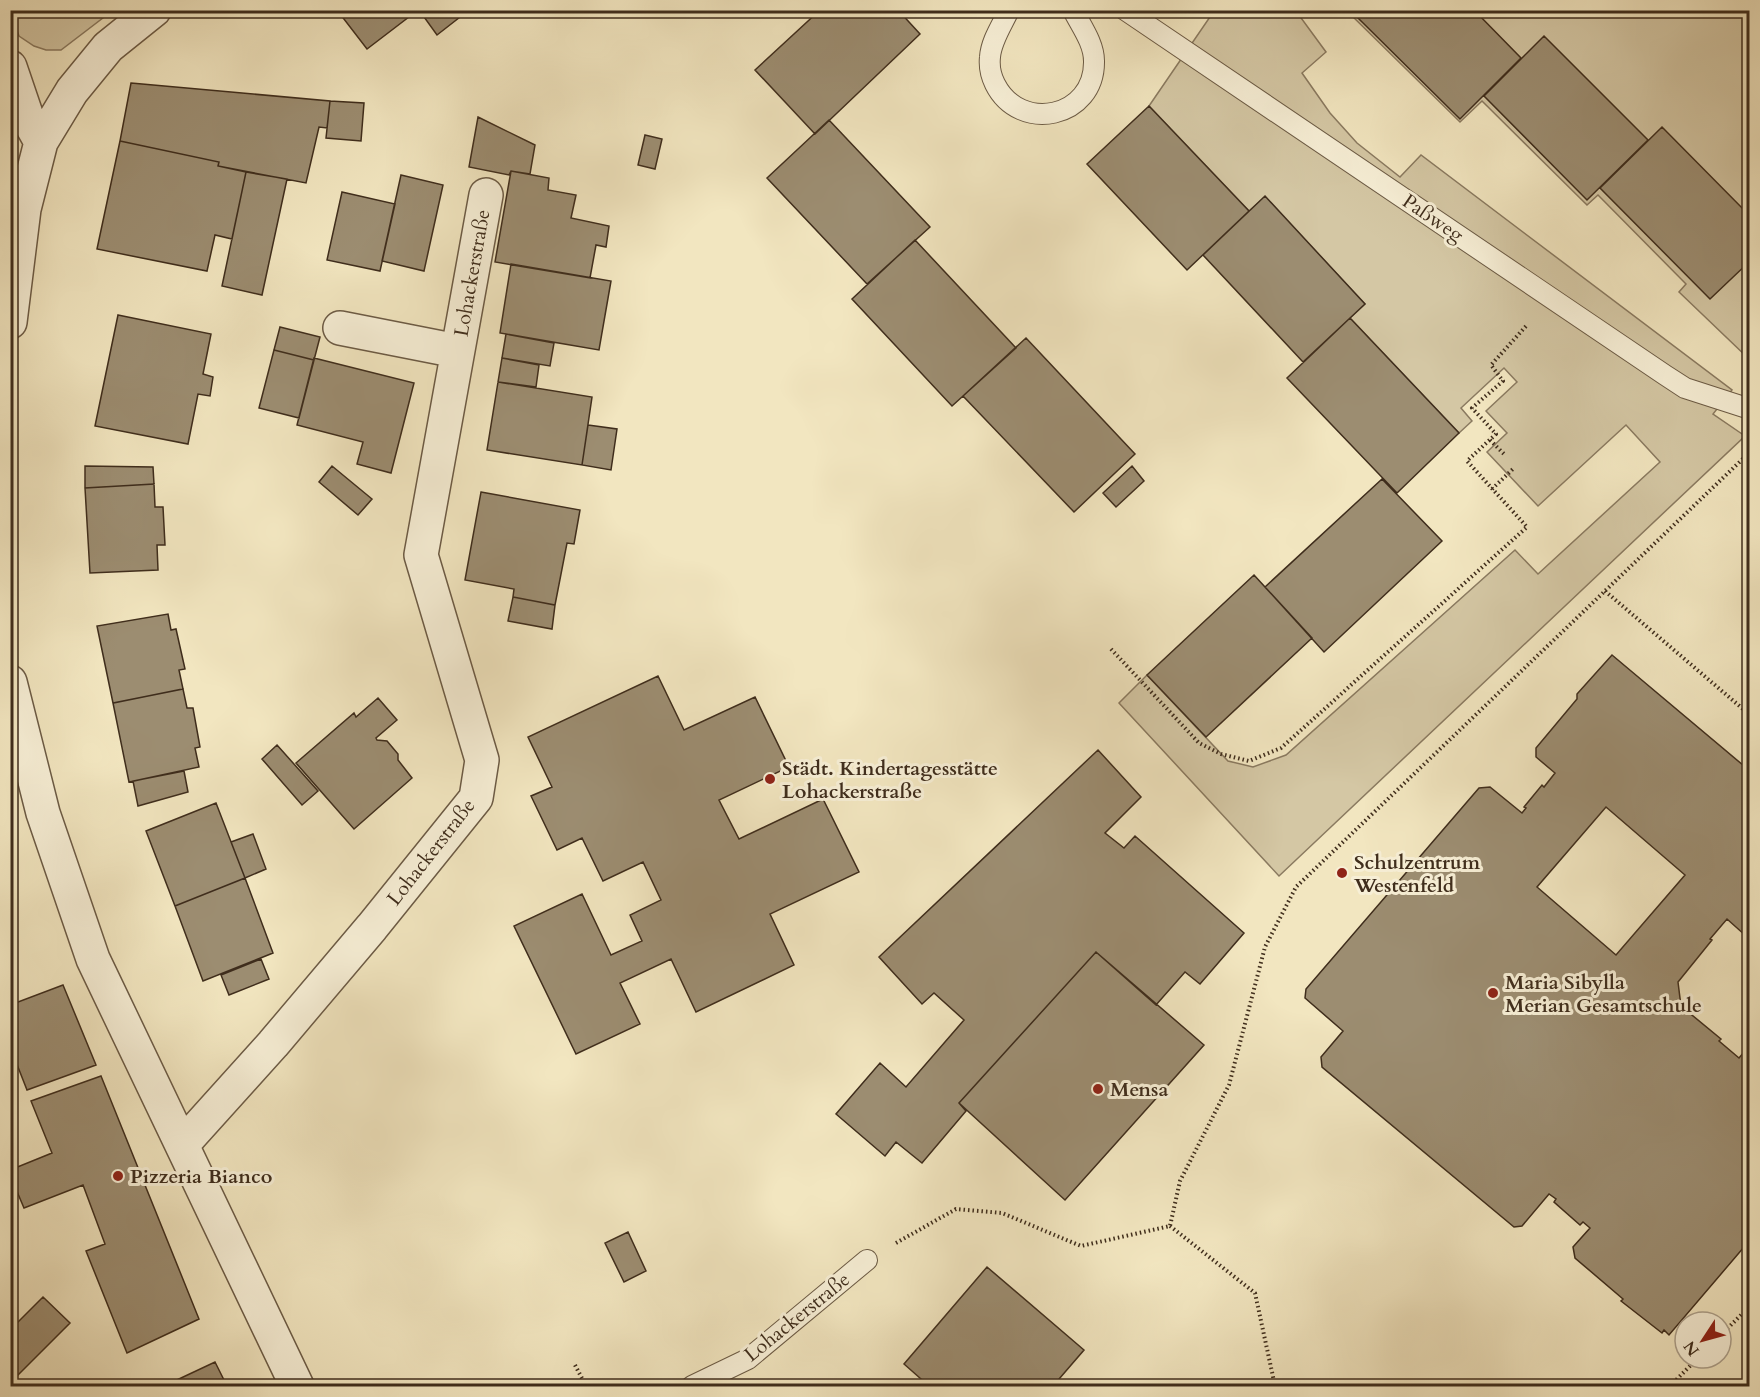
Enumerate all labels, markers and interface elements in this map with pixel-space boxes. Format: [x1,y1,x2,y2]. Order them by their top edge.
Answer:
street label: Paßweg [1397,188,1470,249]
street label: Lohackerstraße [448,207,496,339]
place label: Städt. Kindertagesstätte Lohackerstraße [782,755,998,805]
marker: Städt. Kindertagesstätte Lohackerstraße [763,772,777,786]
street label: Lohackerstraße [381,793,481,911]
place label: Schulzentrum Westenfeld [1353,849,1481,899]
marker: Schulzentrum Westenfeld [1335,866,1349,880]
place label: Maria Sibylla Merian Gesamtschule [1505,969,1702,1019]
marker: Maria Sibylla Merian Gesamtschule [1486,986,1500,1000]
place label: Mensa [1110,1076,1169,1103]
marker: Mensa [1091,1082,1105,1096]
place label: Pizzeria Bianco [130,1163,272,1190]
marker: Pizzeria Bianco [111,1169,125,1183]
street label: Lohackerstraße [739,1266,855,1368]
north arrow [1673,1310,1733,1370]
text: N [1679,1336,1705,1360]

